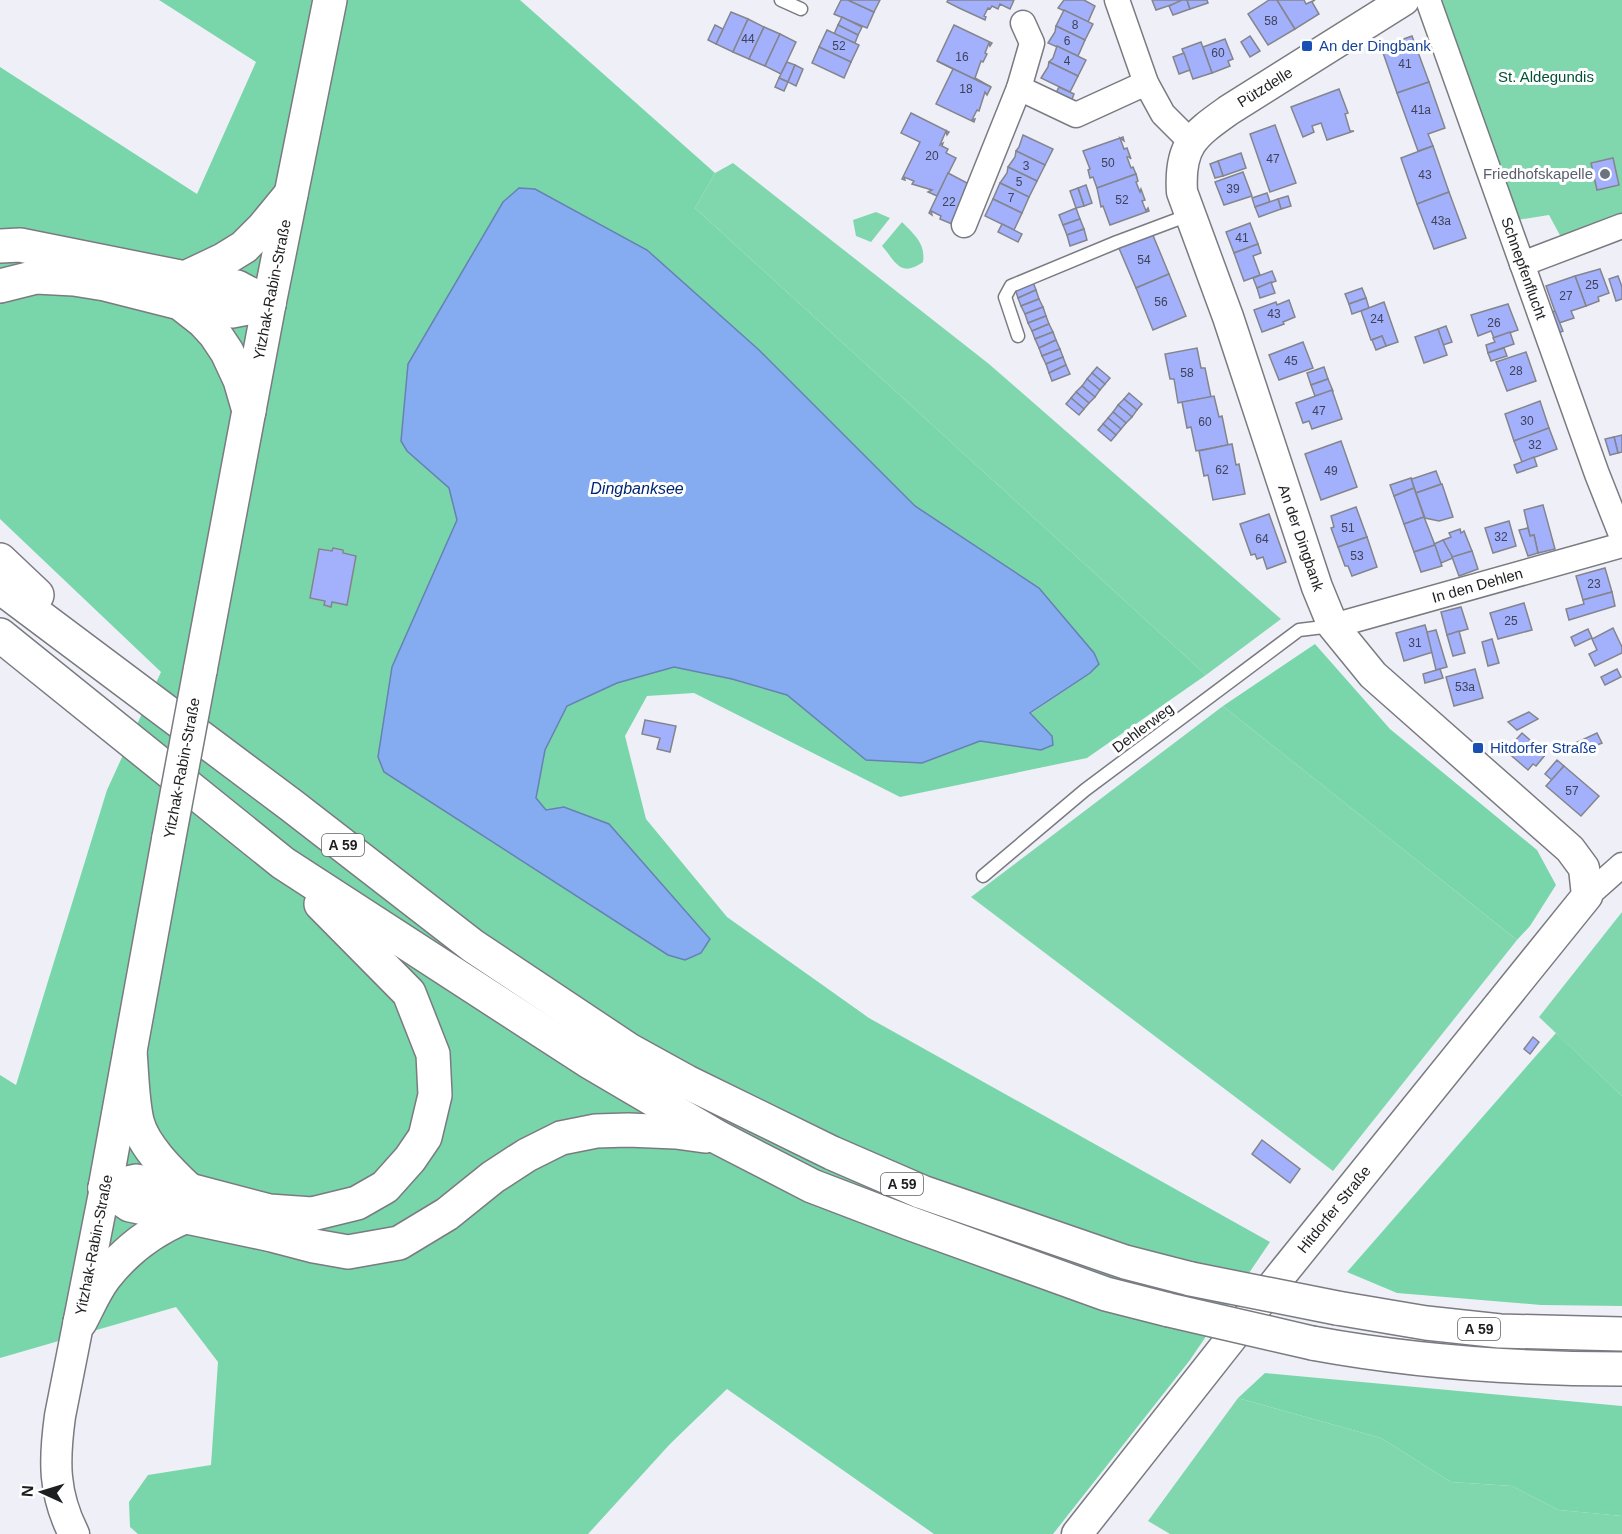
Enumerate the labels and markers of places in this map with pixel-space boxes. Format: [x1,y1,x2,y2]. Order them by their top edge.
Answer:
place label: An der Dingbank [1319,37,1431,54]
marker: An der Dingbank [1300,39,1314,53]
place label: Friedhofskapelle [1483,165,1593,182]
marker: Friedhofskapelle [1598,167,1612,181]
place label: Hitdorfer Straße [1490,739,1597,756]
marker: Hitdorfer Straße [1471,741,1485,755]

